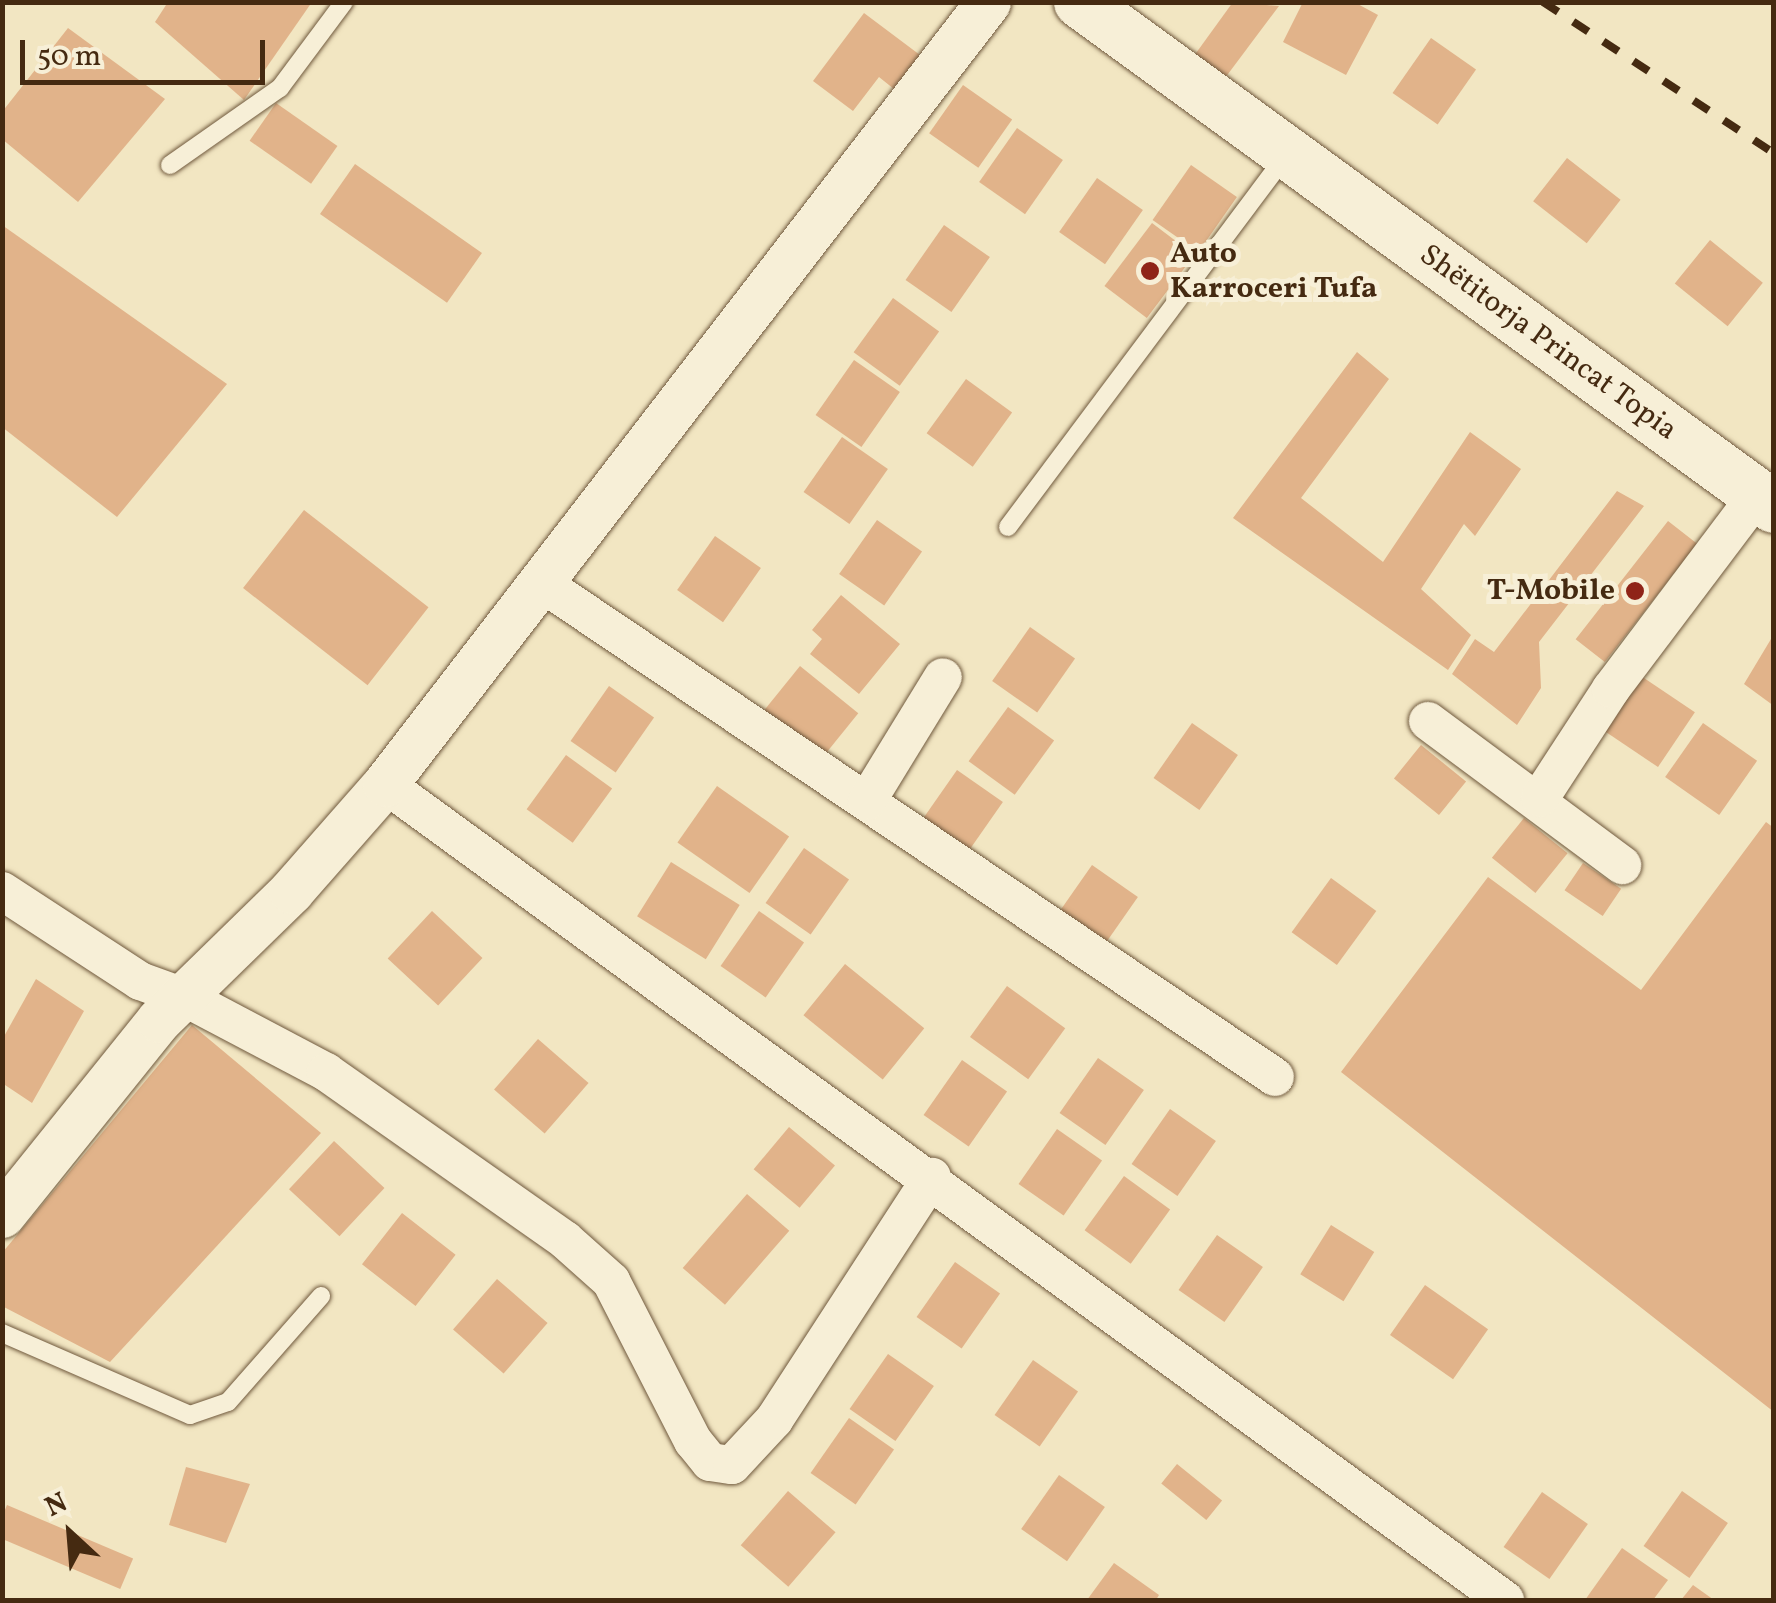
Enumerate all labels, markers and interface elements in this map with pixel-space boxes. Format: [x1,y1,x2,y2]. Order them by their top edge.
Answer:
scale bar [25,20,270,82]
text: 50 m [37,36,101,78]
place label: Auto Karroceri Tufa [1170,236,1378,306]
street label: Shëtitorja Princat Topia [1412,237,1684,449]
marker: Auto Karroceri Tufa [1139,260,1161,282]
place label: T-Mobile [1487,573,1615,609]
marker: T-Mobile [1624,580,1646,602]
north arrow [20,1483,120,1583]
text: N [39,1484,74,1528]

